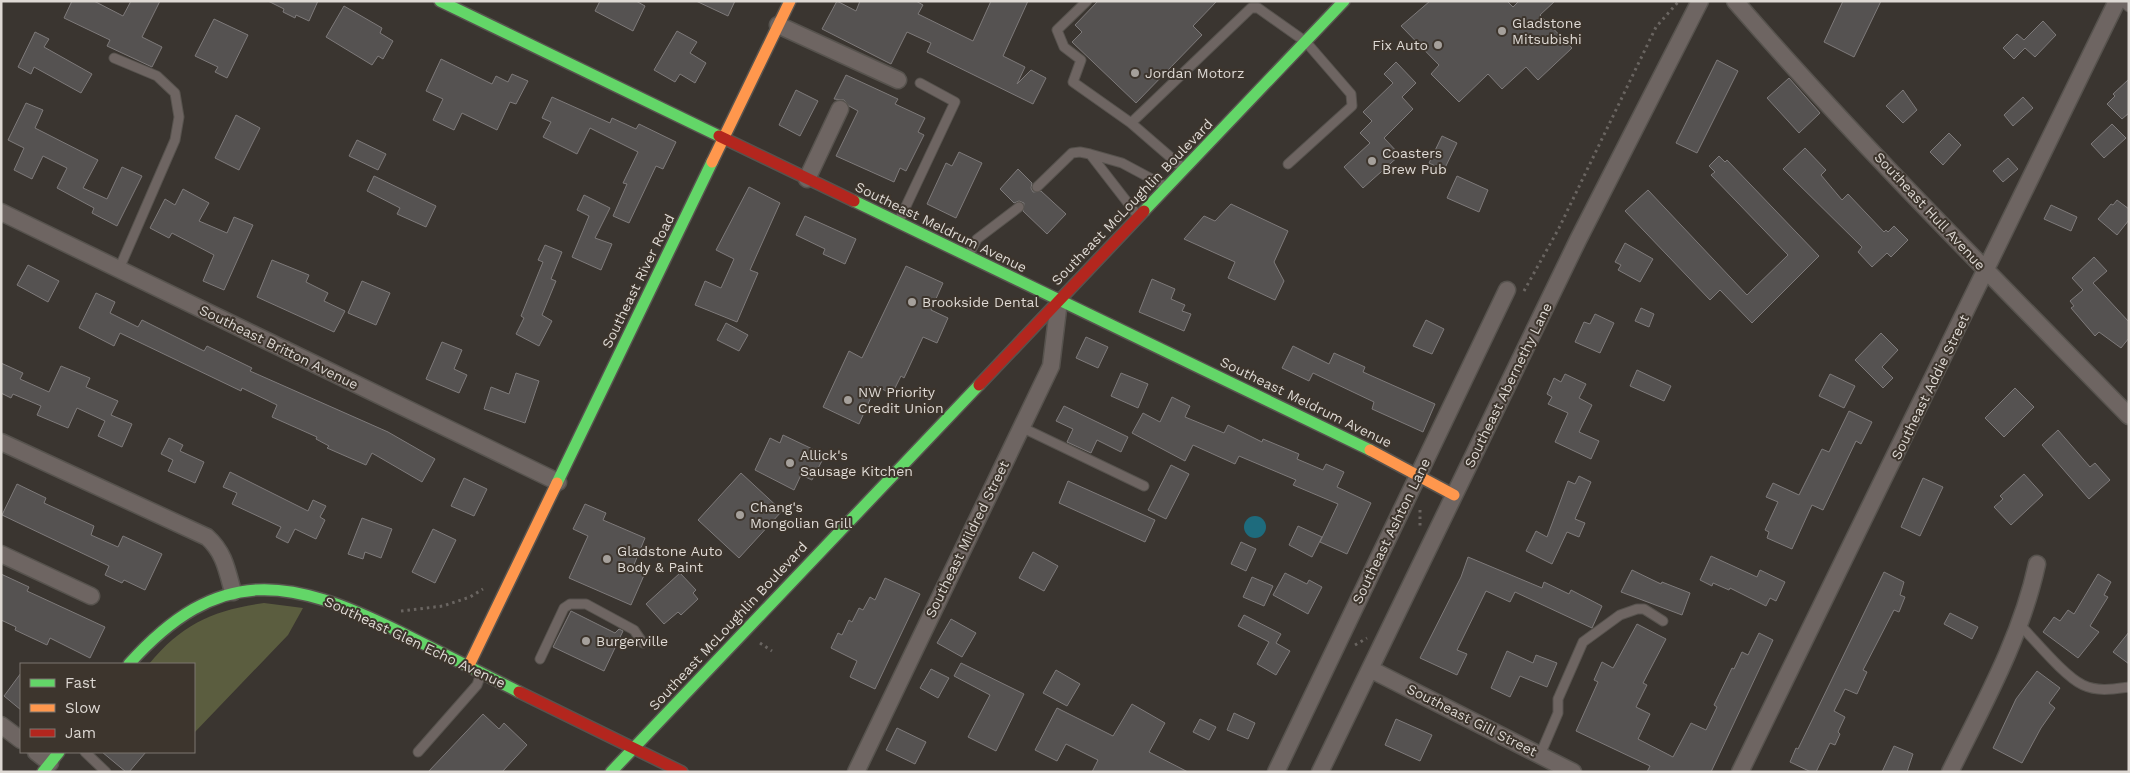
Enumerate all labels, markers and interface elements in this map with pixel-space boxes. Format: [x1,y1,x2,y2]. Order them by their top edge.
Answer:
place label: Gladstone Mitsubishi [1512,15,1582,47]
marker: Gladstone Mitsubishi [1496,25,1508,37]
place label: Fix Auto [1372,37,1428,53]
marker: Fix Auto [1432,39,1444,51]
place label: Jordan Motorz [1145,65,1244,81]
marker: Jordan Motorz [1129,67,1141,79]
street label: Southeast McLoughlin Boulevard [1048,116,1216,288]
place label: Coasters Brew Pub [1382,145,1447,177]
street label: Southeast Hull Avenue [1871,149,1989,273]
marker: Coasters Brew Pub [1366,155,1378,167]
street label: Southeast Meldrum Avenue [853,178,1029,276]
street label: Southeast River Road [599,211,677,351]
place label: Brookside Dental [922,294,1039,310]
marker: Brookside Dental [906,296,918,308]
street label: Southeast Abernethy Lane [1461,300,1555,470]
street label: Southeast Britton Avenue [197,302,361,392]
street label: Southeast Addie Street [1888,312,1972,462]
street label: Southeast Meldrum Avenue [1218,353,1394,451]
place label: NW Priority Credit Union [858,384,944,416]
marker: NW Priority Credit Union [842,394,854,406]
place label: Allick's Sausage Kitchen [800,447,913,479]
street label: Southeast Ashton Lane [1349,456,1433,606]
marker: Allick's Sausage Kitchen [784,457,796,469]
street label: Southeast Mildred Street [922,458,1012,620]
place label: Chang's Mongolian Grill [750,499,853,531]
marker: Chang's Mongolian Grill [734,509,746,521]
street label: Southeast McLoughlin Boulevard [646,538,810,714]
place label: Gladstone Auto Body & Paint [617,543,723,575]
marker: Gladstone Auto Body & Paint [601,553,613,565]
street label: Southeast Glen Echo Avenue [322,593,508,691]
place label: Burgerville [596,633,668,649]
marker: Burgerville [580,635,592,647]
legend [20,663,195,753]
text: Fast [65,674,97,692]
street label: Southeast Gill Street [1404,680,1540,760]
text: Slow [65,699,101,717]
text: Jam [65,724,96,742]

